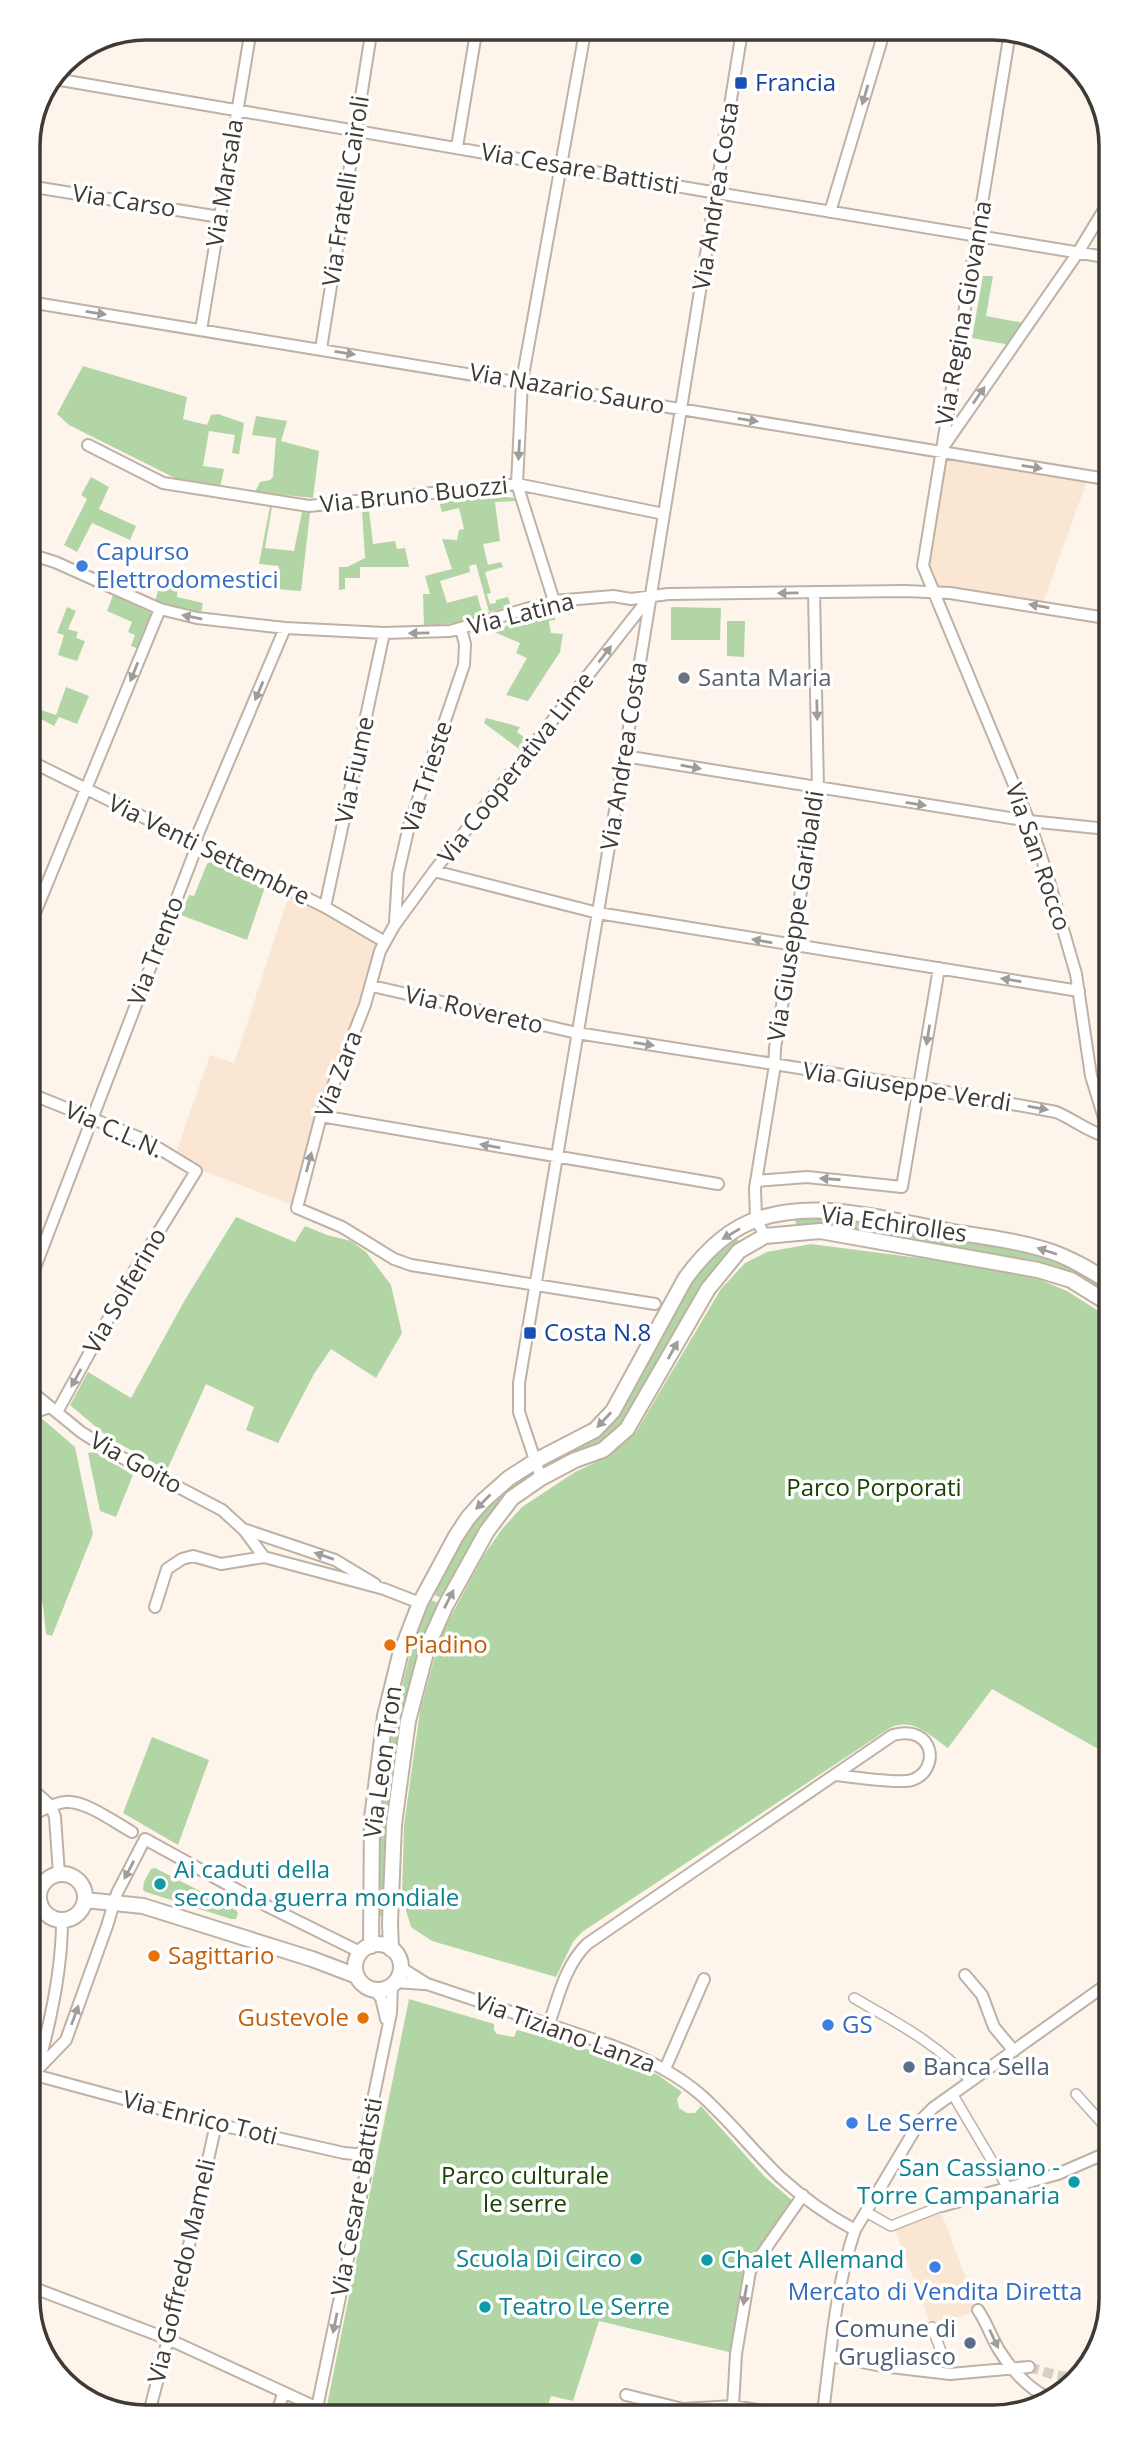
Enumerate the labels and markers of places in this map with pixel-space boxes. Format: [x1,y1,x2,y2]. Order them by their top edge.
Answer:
place label: Francia [755,65,836,98]
marker: Francia [733,75,749,91]
place label: Capurso Elettrodomestici [96,534,279,595]
marker: Capurso Elettrodomestici [74,558,90,574]
place label: Santa Maria [698,660,831,693]
marker: Santa Maria [676,670,692,686]
place label: Costa N.8 [544,1315,651,1348]
marker: Costa N.8 [522,1325,538,1341]
place label: Piadino [404,1627,488,1660]
marker: Piadino [382,1637,398,1653]
place label: Ai caduti della seconda guerra mondiale [174,1852,459,1913]
marker: Ai caduti della seconda guerra mondiale [152,1876,168,1892]
place label: Sagittario [168,1938,274,1971]
marker: Sagittario [146,1948,162,1964]
place label: Gustevole [237,2000,349,2033]
place label: GS [842,2007,873,2040]
marker: Gustevole [355,2010,371,2026]
marker: GS [820,2017,836,2033]
place label: Banca Sella [923,2049,1050,2082]
marker: Banca Sella [901,2059,917,2075]
place label: Le Serre [866,2105,958,2138]
marker: Le Serre [844,2115,860,2131]
place label: San Cassiano - Torre Campanaria [857,2150,1060,2211]
marker: San Cassiano - Torre Campanaria [1066,2174,1082,2190]
place label: Scuola Di Circo [456,2241,622,2274]
place label: Chalet Allemand [721,2242,904,2275]
marker: Scuola Di Circo [628,2251,644,2267]
marker: Chalet Allemand [699,2252,715,2268]
marker: Mercato di Vendita Diretta [927,2259,943,2275]
place label: Mercato di Vendita Diretta [788,2274,1082,2307]
place label: Teatro Le Serre [499,2289,670,2322]
marker: Teatro Le Serre [477,2299,493,2315]
place label: Comune di Grugliasco [834,2311,956,2372]
marker: Comune di Grugliasco [962,2335,978,2351]

